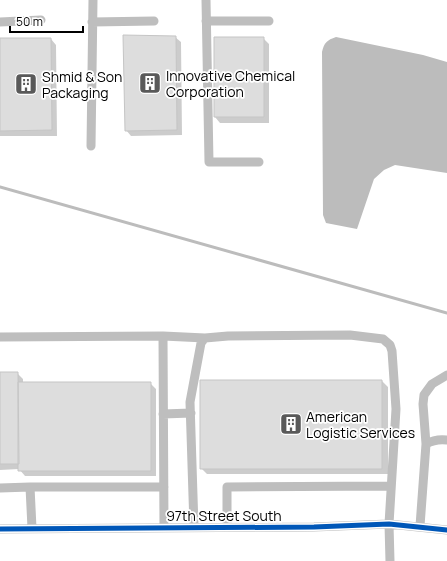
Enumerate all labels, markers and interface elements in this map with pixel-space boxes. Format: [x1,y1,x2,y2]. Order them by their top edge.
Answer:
scale bar [10,8,83,34]
text: 50 m [16,13,43,30]
place label: Innovative Chemical Corporation [166,66,295,101]
place label: Shmid & Son Packaging [42,67,122,102]
building icon: Innovative Chemical Corporation [137,70,163,96]
building icon: Shmid & Son Packaging [13,71,39,97]
place label: American Logistic Services [306,407,415,442]
building icon: American Logistic Services [278,411,304,437]
street label: 97th Street South [166,506,282,525]

